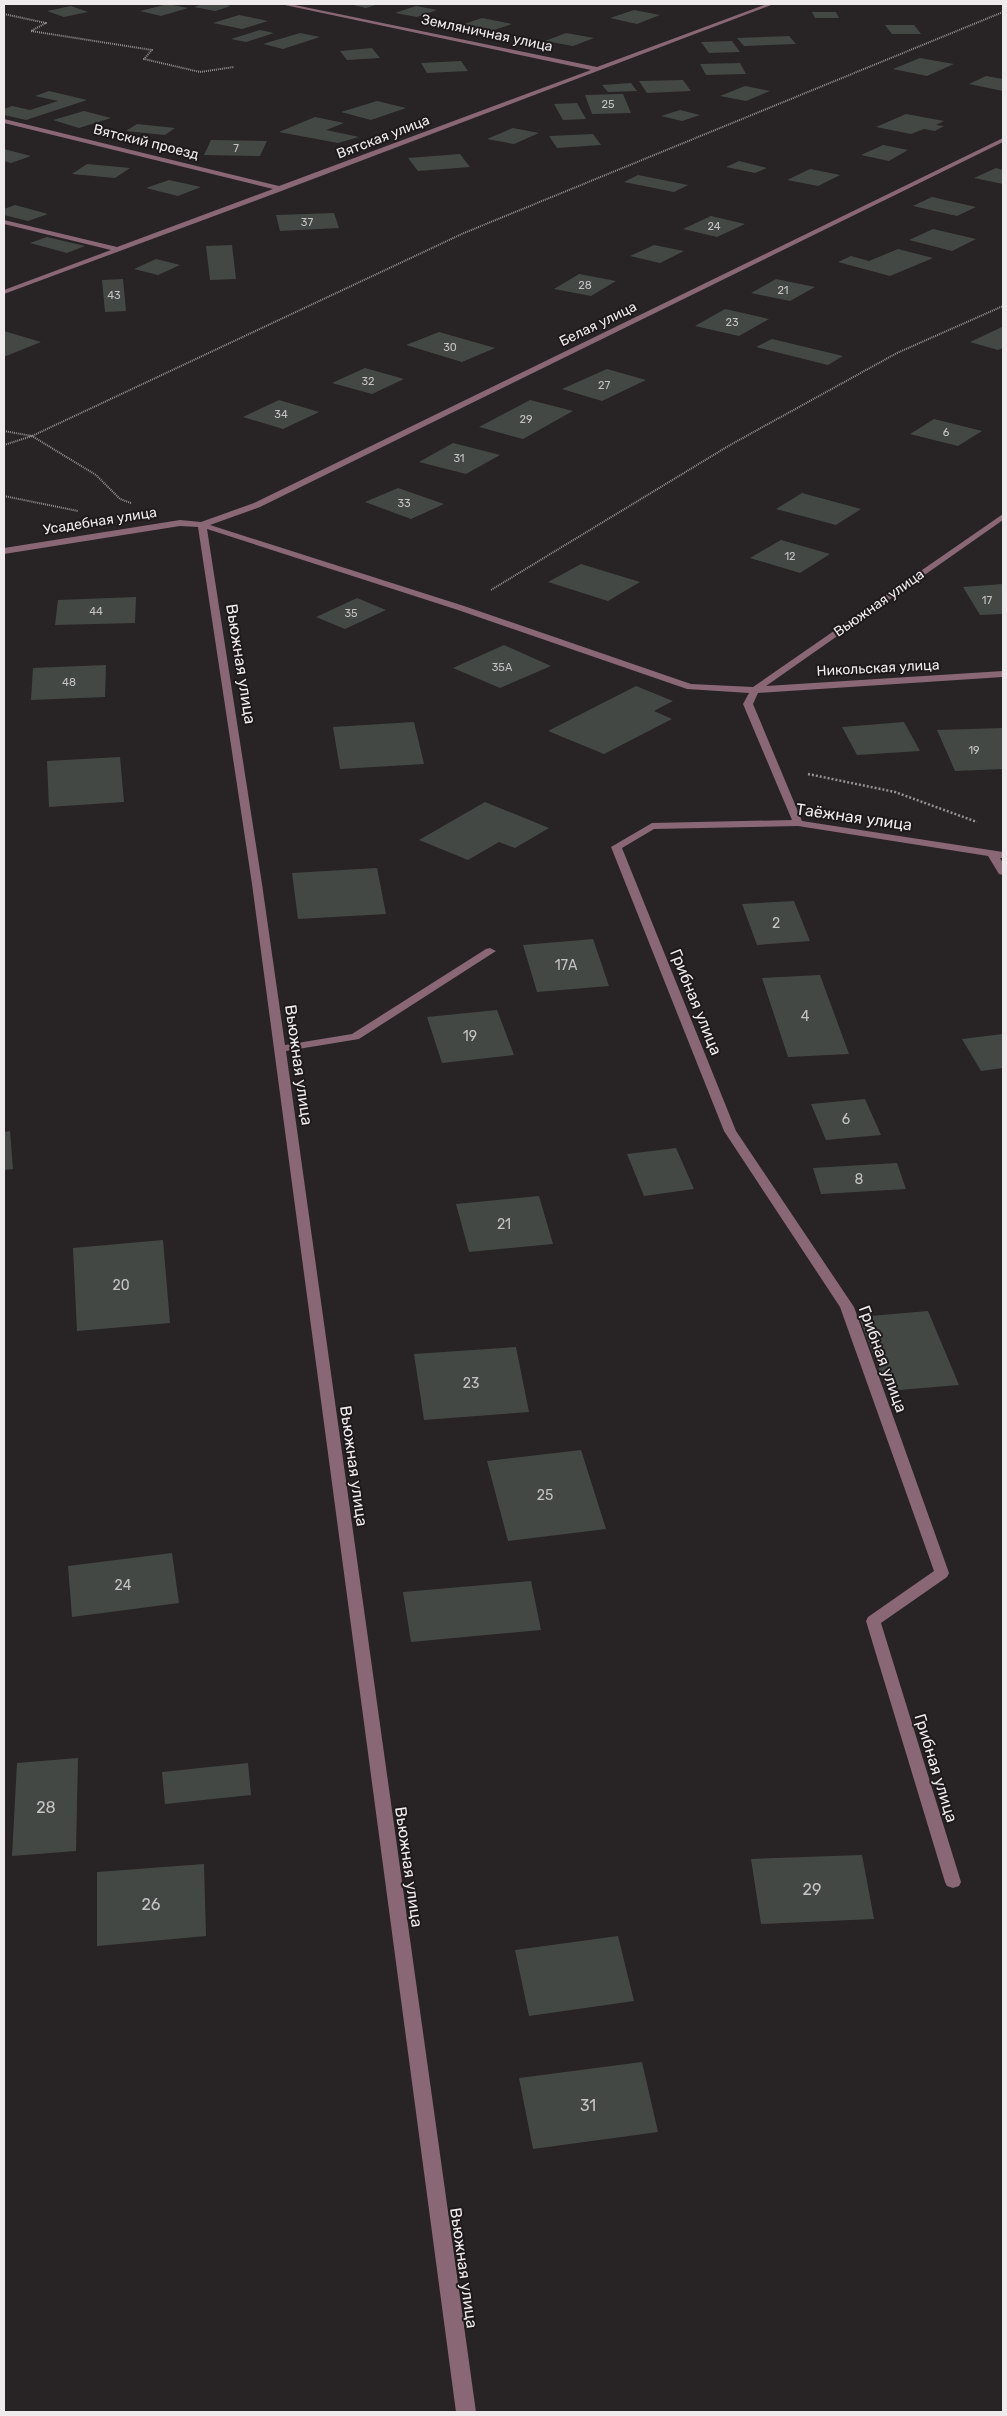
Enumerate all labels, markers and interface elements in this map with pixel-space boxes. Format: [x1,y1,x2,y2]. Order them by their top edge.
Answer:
street label: Земляничная улица [420,11,554,55]
house number: 25 [602,98,615,111]
street label: Вятская улица [334,111,432,163]
street label: Вятский проезд [92,121,200,163]
house number: 7 [233,142,239,155]
house number: 37 [301,216,313,229]
house number: 24 [707,220,721,233]
house number: 28 [578,279,592,292]
house number: 21 [777,284,789,297]
house number: 43 [107,289,121,302]
street label: Белая улица [557,298,639,350]
house number: 23 [725,316,739,329]
house number: 30 [443,341,457,354]
house number: 32 [361,375,375,388]
house number: 27 [598,379,610,392]
house number: 34 [274,408,288,421]
house number: 29 [520,413,532,426]
house number: 6 [943,426,950,439]
house number: 31 [453,452,465,465]
house number: 33 [397,497,411,510]
street label: Усадебная улица [42,504,158,538]
house number: 12 [784,550,796,563]
street label: Вьюжная улица [831,566,927,640]
house number: 17 [982,594,993,607]
street label: Вьюжная улица [222,603,260,725]
house number: 44 [89,605,103,618]
house number: 35 [344,607,358,620]
street label: Никольская улица [816,656,940,680]
house number: 35А [492,661,513,674]
house number: 48 [62,676,76,689]
house number: 19 [968,744,980,757]
street label: Таёжная улица [795,799,913,835]
house number: 2 [772,915,780,932]
street label: Грибная улица [666,946,726,1058]
house number: 17А [555,957,578,974]
street label: Вьюжная улица [281,1004,317,1126]
house number: 4 [801,1008,810,1025]
house number: 19 [463,1028,477,1045]
house number: 6 [842,1111,850,1128]
house number: 8 [855,1171,864,1188]
house number: 21 [497,1216,511,1233]
house number: 20 [112,1277,130,1294]
street label: Грибная улица [855,1303,911,1415]
house number: 23 [463,1375,479,1392]
street label: Вьюжная улица [336,1405,372,1527]
house number: 25 [537,1487,553,1504]
house number: 24 [115,1577,132,1594]
street label: Грибная улица [910,1711,962,1825]
house number: 28 [36,1798,56,1817]
street label: Вьюжная улица [391,1806,427,1928]
house number: 29 [803,1880,821,1899]
house number: 26 [141,1895,161,1914]
house number: 31 [580,2096,596,2115]
street label: Вьюжная улица [446,2207,482,2329]

